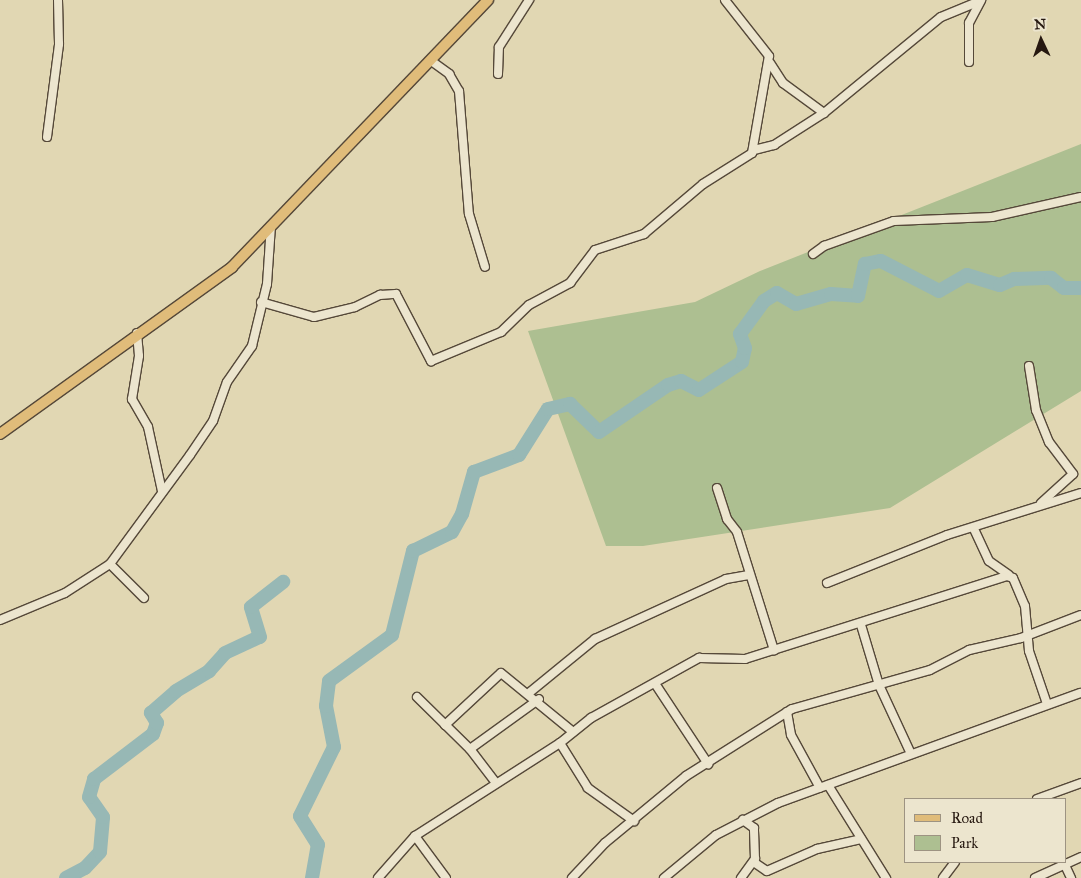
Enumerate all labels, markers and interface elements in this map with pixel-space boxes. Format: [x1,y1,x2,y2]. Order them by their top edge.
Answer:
north arrow [1016,15,1066,65]
text: N [1034,16,1047,33]
legend [904,798,1066,863]
text: Road [951,809,983,827]
text: Park [951,834,978,852]

